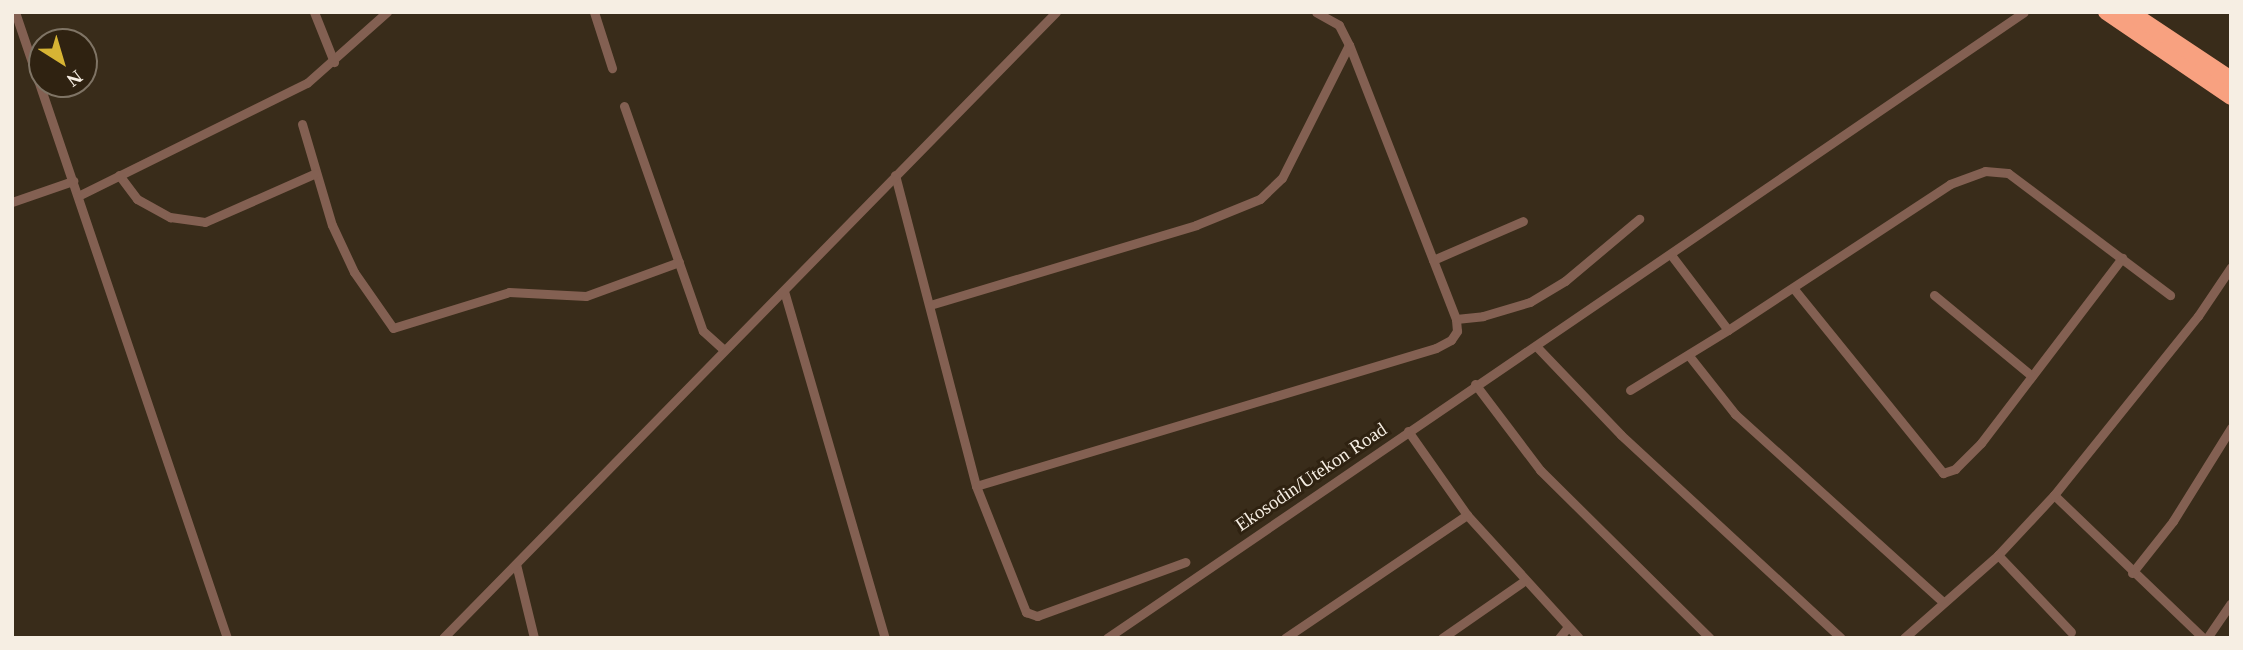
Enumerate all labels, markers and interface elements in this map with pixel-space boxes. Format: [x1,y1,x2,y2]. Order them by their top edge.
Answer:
north arrow [28,28,98,98]
text: N [63,66,87,91]
street label: Ekosodin/Utekon Road [1231,418,1391,536]

